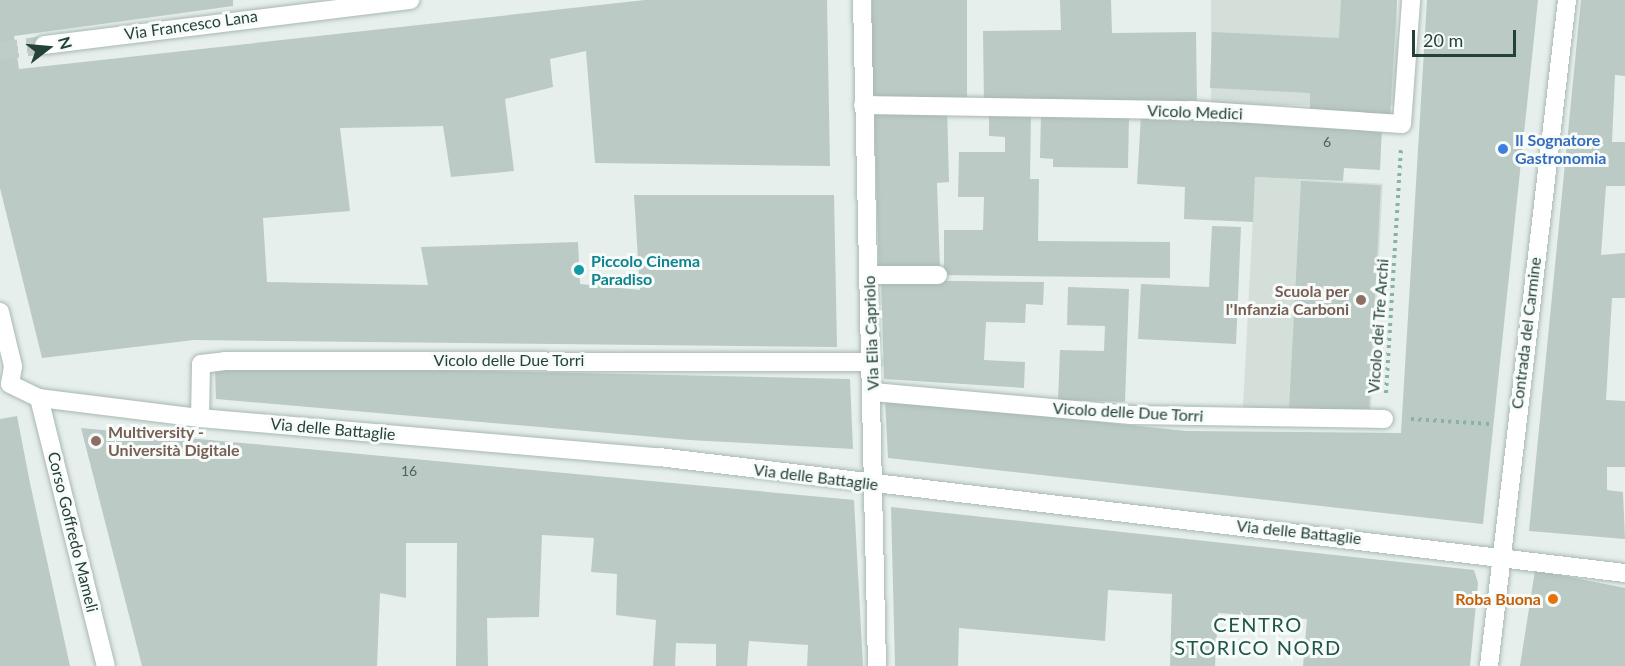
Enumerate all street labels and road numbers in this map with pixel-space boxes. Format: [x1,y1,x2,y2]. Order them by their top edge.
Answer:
street label: Via Francesco Lana [123,6,259,44]
street label: Vicolo Medici [1147,101,1243,123]
street label: Contrada del Carmine [1507,256,1545,410]
street label: Vicolo dei Tre Archi [1364,258,1392,394]
street label: Via Elia Capriolo [859,275,883,391]
street label: Vicolo delle Due Torri [433,350,585,370]
street label: Vicolo delle Due Torri [1052,398,1204,426]
street label: Via delle Battaglie [270,414,396,444]
street label: Corso Goffredo Mameli [44,450,102,614]
street label: Via delle Battaglie [753,460,879,494]
street label: Via delle Battaglie [1236,516,1362,548]

